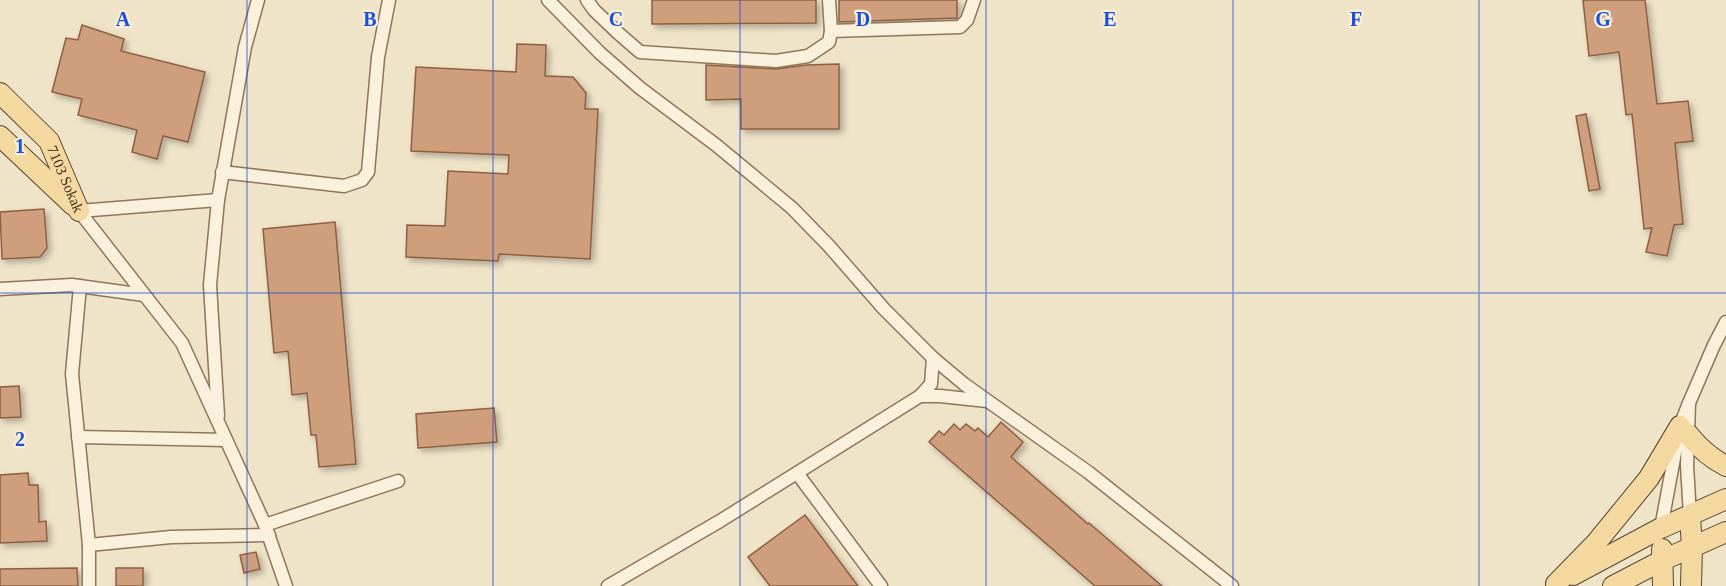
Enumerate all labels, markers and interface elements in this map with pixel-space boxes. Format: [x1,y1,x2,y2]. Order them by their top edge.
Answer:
text: A [116,8,131,30]
text: B [363,8,377,30]
text: C [609,8,623,30]
text: D [856,8,870,30]
text: E [1103,8,1117,30]
text: F [1350,8,1362,30]
text: G [1595,8,1611,30]
text: 1 [15,135,25,157]
street label: 7103 Sokak [44,143,87,215]
text: 2 [15,428,25,450]

